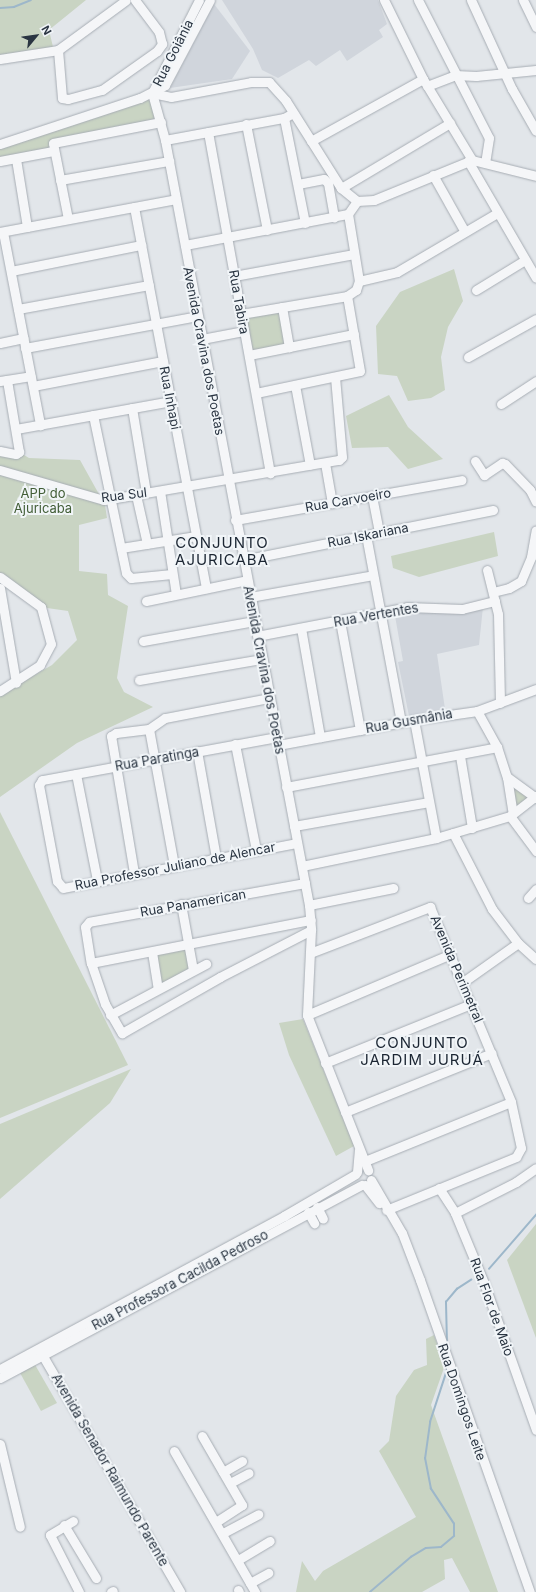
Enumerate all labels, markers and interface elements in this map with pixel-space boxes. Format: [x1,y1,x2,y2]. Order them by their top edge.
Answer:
north arrow [16,16,56,56]
street label: Rua Goiânia [149,17,197,89]
text: N [38,23,55,37]
street label: Avenida Cravina dos Poetas [180,265,228,437]
street label: Rua Tabira [226,269,252,335]
street label: Rua Inhapi [156,365,184,431]
street label: Rua Sul [100,484,148,506]
street label: Rua Carvoeiro [304,485,392,515]
park label: APP do Ajuricaba [14,486,72,517]
street label: Rua Iskariana [326,519,410,551]
district label: CONJUNTO AJURICABA [175,533,269,568]
street label: Avenida Cravina dos Poetas [240,584,288,756]
street label: Rua Vertentes [332,600,420,630]
street label: Rua Gusmânia [364,706,454,736]
street label: Rua Paratinga [114,744,200,774]
street label: Rua Professor Juliano de Alencar [73,839,277,893]
street label: Rua Panamerican [139,886,247,920]
street label: Avenida Perimetral [427,913,487,1025]
district label: CONJUNTO JARDIM JURUÁ [360,1033,484,1068]
street label: Rua Professora Cacilda Pedroso [89,1227,271,1333]
street label: Rua Flor de Maio [467,1256,517,1358]
street label: Rua Domingos Leite [435,1342,489,1462]
street label: Avenida Senador Raimundo Parente [48,1371,172,1569]

